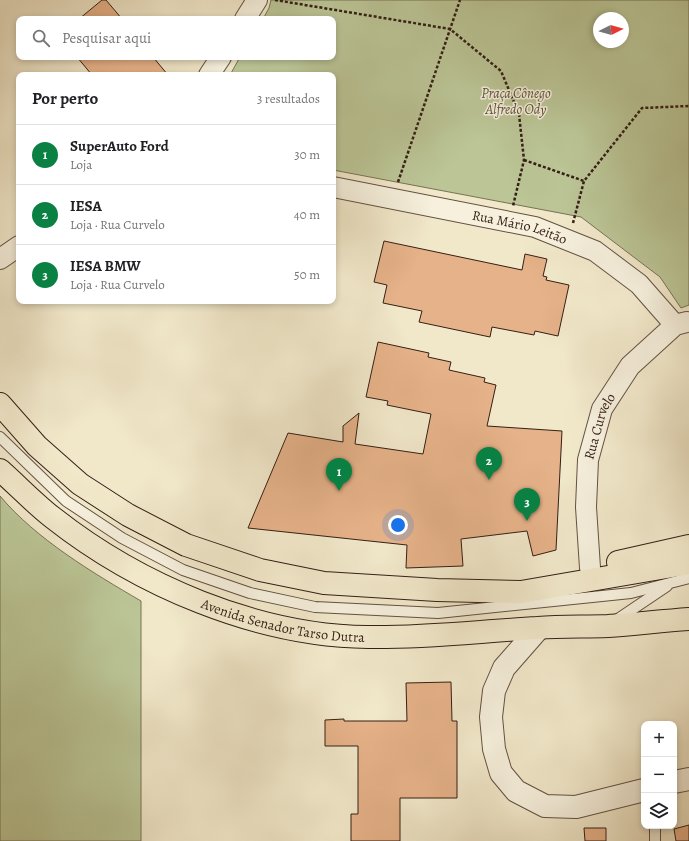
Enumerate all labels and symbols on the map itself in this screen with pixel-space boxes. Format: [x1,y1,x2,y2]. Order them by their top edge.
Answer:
north arrow [593,12,629,48]
park label: Praça Cônego Alfredo Ody [481,84,551,119]
street label: Rua Mário Leitão [470,206,570,249]
street label: Rua Curvelo [580,389,620,462]
pin: 2 [476,447,502,480]
pin: 1 [326,458,352,491]
pin: 3 [514,488,540,521]
your location [388,515,408,535]
street label: Avenida Senador Tarso Dutra [198,594,365,647]

